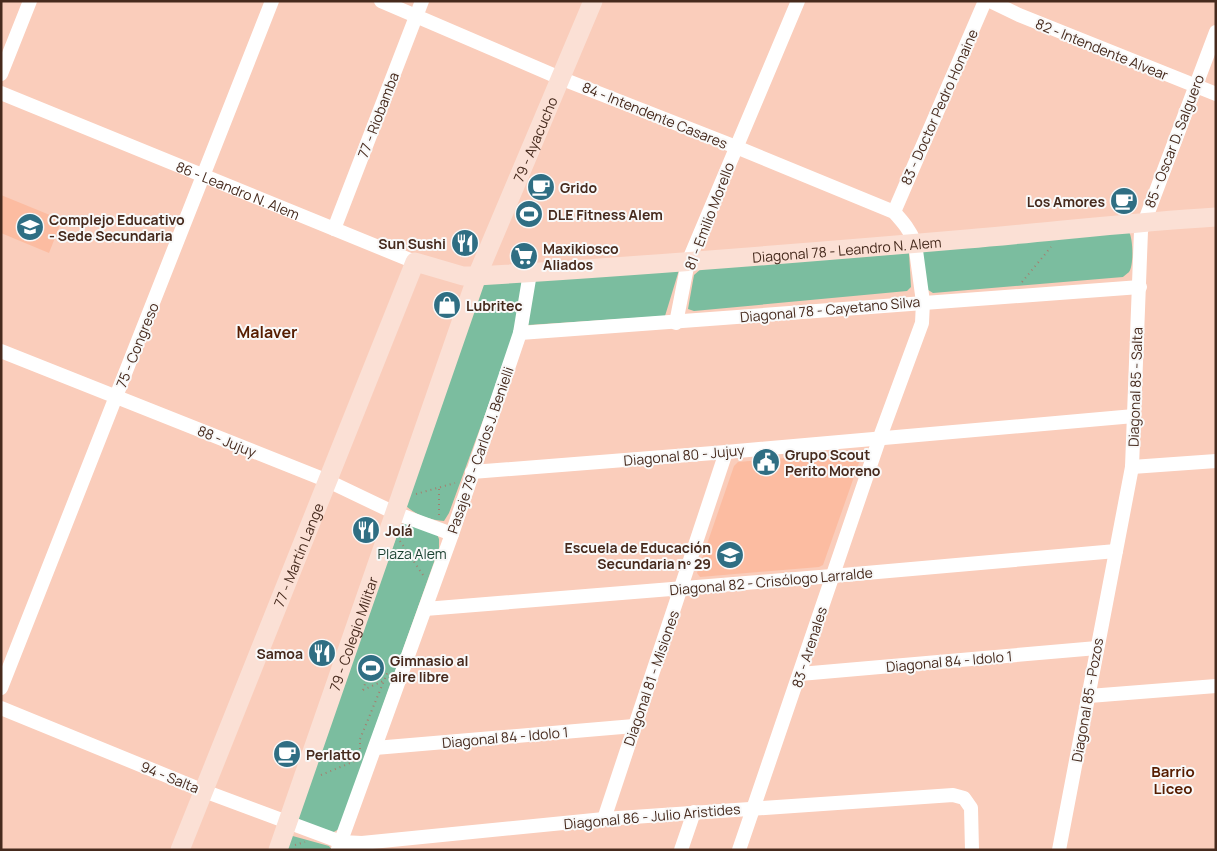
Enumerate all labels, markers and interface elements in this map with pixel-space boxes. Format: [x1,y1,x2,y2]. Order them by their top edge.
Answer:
street label: 82 - Intendente Alvear [1033,14,1171,84]
street label: 83 - Doctor Pedro Honaine [896,26,982,188]
street label: 77 - Riobamba [353,69,403,161]
street label: 85 - Oscar D. Salguero [1140,72,1208,210]
street label: 84 - Intendente Casares [579,77,731,153]
street label: 79 - Ayacucho [508,94,561,185]
street label: 86 - Leandro N. Alem [173,156,303,224]
street label: 81 - Emilio Morello [680,159,738,273]
cafe icon: Grido [526,172,556,202]
place label: Grido [560,178,597,197]
cafe icon: Los Amores [1109,186,1139,216]
place label: Los Amores [1027,192,1105,211]
sports icon: DLE Fitness Alem [514,199,544,229]
place label: DLE Fitness Alem [548,205,663,224]
place label: Complejo Educativo - Sede Secundaria [49,210,185,245]
school or university icon: Complejo Educativo - Sede Secundaria [15,212,45,242]
restaurant icon: Sun Sushi [450,228,480,258]
street label: Diagonal 78 - Leandro N. Alem [752,232,942,266]
place label: Sun Sushi [378,234,446,253]
place label: Maxikiosco Aliados [543,239,619,274]
supermarket icon: Maxikiosco Aliados [509,241,539,271]
shop icon: Lubritec [432,290,462,320]
street label: Diagonal 78 - Cayetano Silva [739,292,921,326]
place label: Lubritec [466,296,523,315]
street label: 75 - Congreso [111,300,163,390]
district label: Malaver [237,321,297,343]
street label: Diagonal 85 - Salta [1123,327,1147,447]
street label: Pasaje 79 - Carlos J. Benielli [442,364,518,536]
street label: 88 - Jujuy [195,421,260,462]
street label: Diagonal 80 - Jujuy [623,440,746,470]
place label: Grupo Scout Perito Moreno [785,445,881,480]
public building icon: Grupo Scout Perito Moreno [751,447,781,477]
street label: 77 - Martín Lange [269,500,327,609]
restaurant icon: Jolá [351,515,381,545]
place label: Jolá [385,521,413,540]
place label: Escuela de Educación Secundaria nº 29 [565,538,711,573]
school or university icon: Escuela de Educación Secundaria nº 29 [715,540,745,570]
park label: Plaza Alem [377,544,447,563]
street label: Diagonal 82 - Crisólogo Larralde [669,563,873,599]
street label: 79 - Colegio Militar [324,574,382,693]
street label: 83 - Arenales [787,604,831,690]
street label: Diagonal 81 - Misiones [619,608,683,748]
street label: Diagonal 85 - Pozos [1067,636,1107,764]
restaurant icon: Samoa [307,638,337,668]
place label: Samoa [257,644,303,663]
street label: Diagonal 84 - Idolo 1 [885,646,1013,676]
place label: Gimnasio al aire libre [390,651,469,686]
sports icon: Gimnasio al aire libre [356,653,386,683]
street label: Diagonal 84 - Idolo 1 [441,722,569,752]
cafe icon: Perlatto [272,739,302,769]
place label: Perlatto [306,745,361,764]
street label: 94 - Salta [138,757,202,797]
district label: Barrio Liceo [1151,761,1195,799]
street label: Diagonal 86 - Julio Aristides [563,799,741,833]

